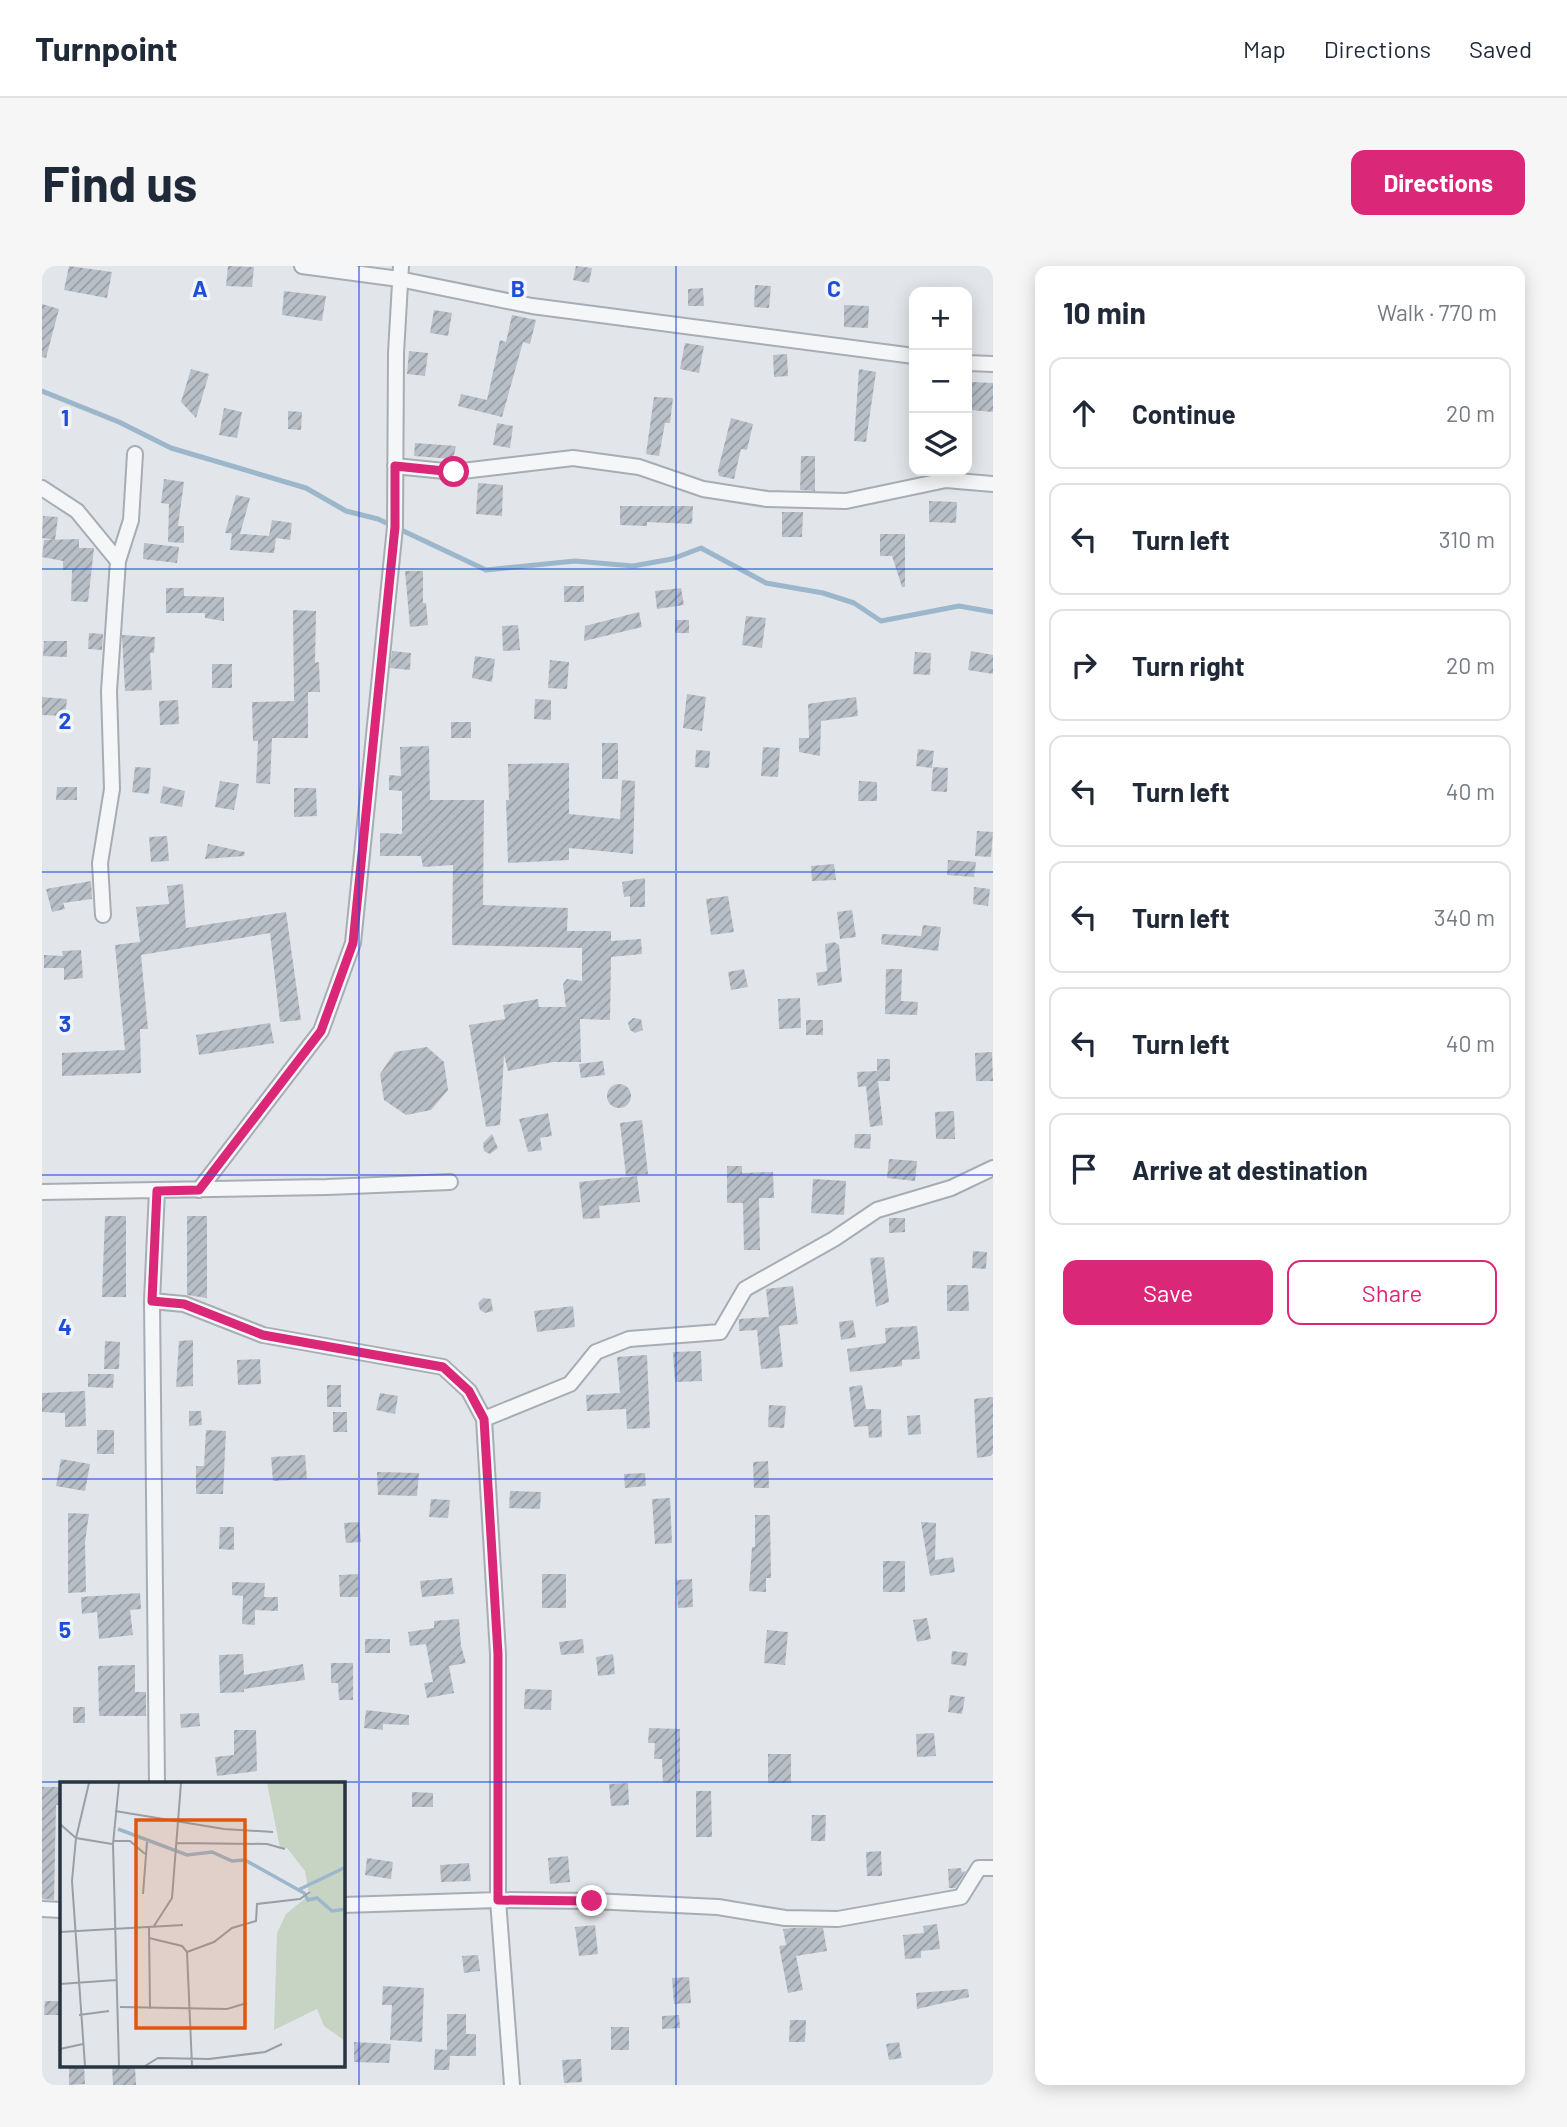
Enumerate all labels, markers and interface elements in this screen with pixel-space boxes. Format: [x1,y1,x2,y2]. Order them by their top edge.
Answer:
text: Turnpoint [35,28,177,68]
text: Map [1243,34,1286,63]
text: Directions [1324,34,1431,63]
text: Saved [1469,34,1532,63]
button: Directions [1351,150,1525,215]
text: Find us [42,153,197,212]
text: A [192,274,208,302]
text: B [511,274,525,302]
text: C [827,274,841,302]
map controls [909,287,972,476]
button: + [909,287,972,350]
text: 10 min [1063,294,1146,330]
text: Walk · 770 m [1377,298,1497,326]
button: − [909,350,972,413]
icon: ahead [1065,394,1103,432]
text: Continue [1132,398,1236,429]
text: 20 m [1446,399,1495,427]
text: 1 [61,403,69,431]
button: layers [909,413,972,476]
route start [438,456,469,487]
icon: left [1065,520,1103,558]
text: Turn left [1132,524,1230,555]
text: 310 m [1439,525,1495,553]
icon: right [1065,646,1103,684]
text: Turn right [1132,650,1245,681]
text: 20 m [1446,651,1495,679]
text: 2 [59,706,71,734]
icon: left [1065,772,1103,810]
text: Turn left [1132,776,1230,807]
text: 40 m [1446,777,1495,805]
icon: left [1065,898,1103,936]
text: Turn left [1132,902,1230,933]
text: 340 m [1434,903,1495,931]
text: 3 [59,1009,71,1037]
icon: left [1065,1024,1103,1062]
text: Turn left [1132,1028,1230,1059]
text: 40 m [1446,1029,1495,1057]
icon: arrive [1065,1150,1103,1188]
text: Arrive at destination [1132,1154,1368,1185]
button: Save [1063,1260,1273,1325]
button: Share [1287,1260,1497,1325]
text: 4 [58,1312,72,1340]
text: 5 [59,1615,71,1643]
inset map [60,1782,345,2067]
route end [576,1885,607,1916]

